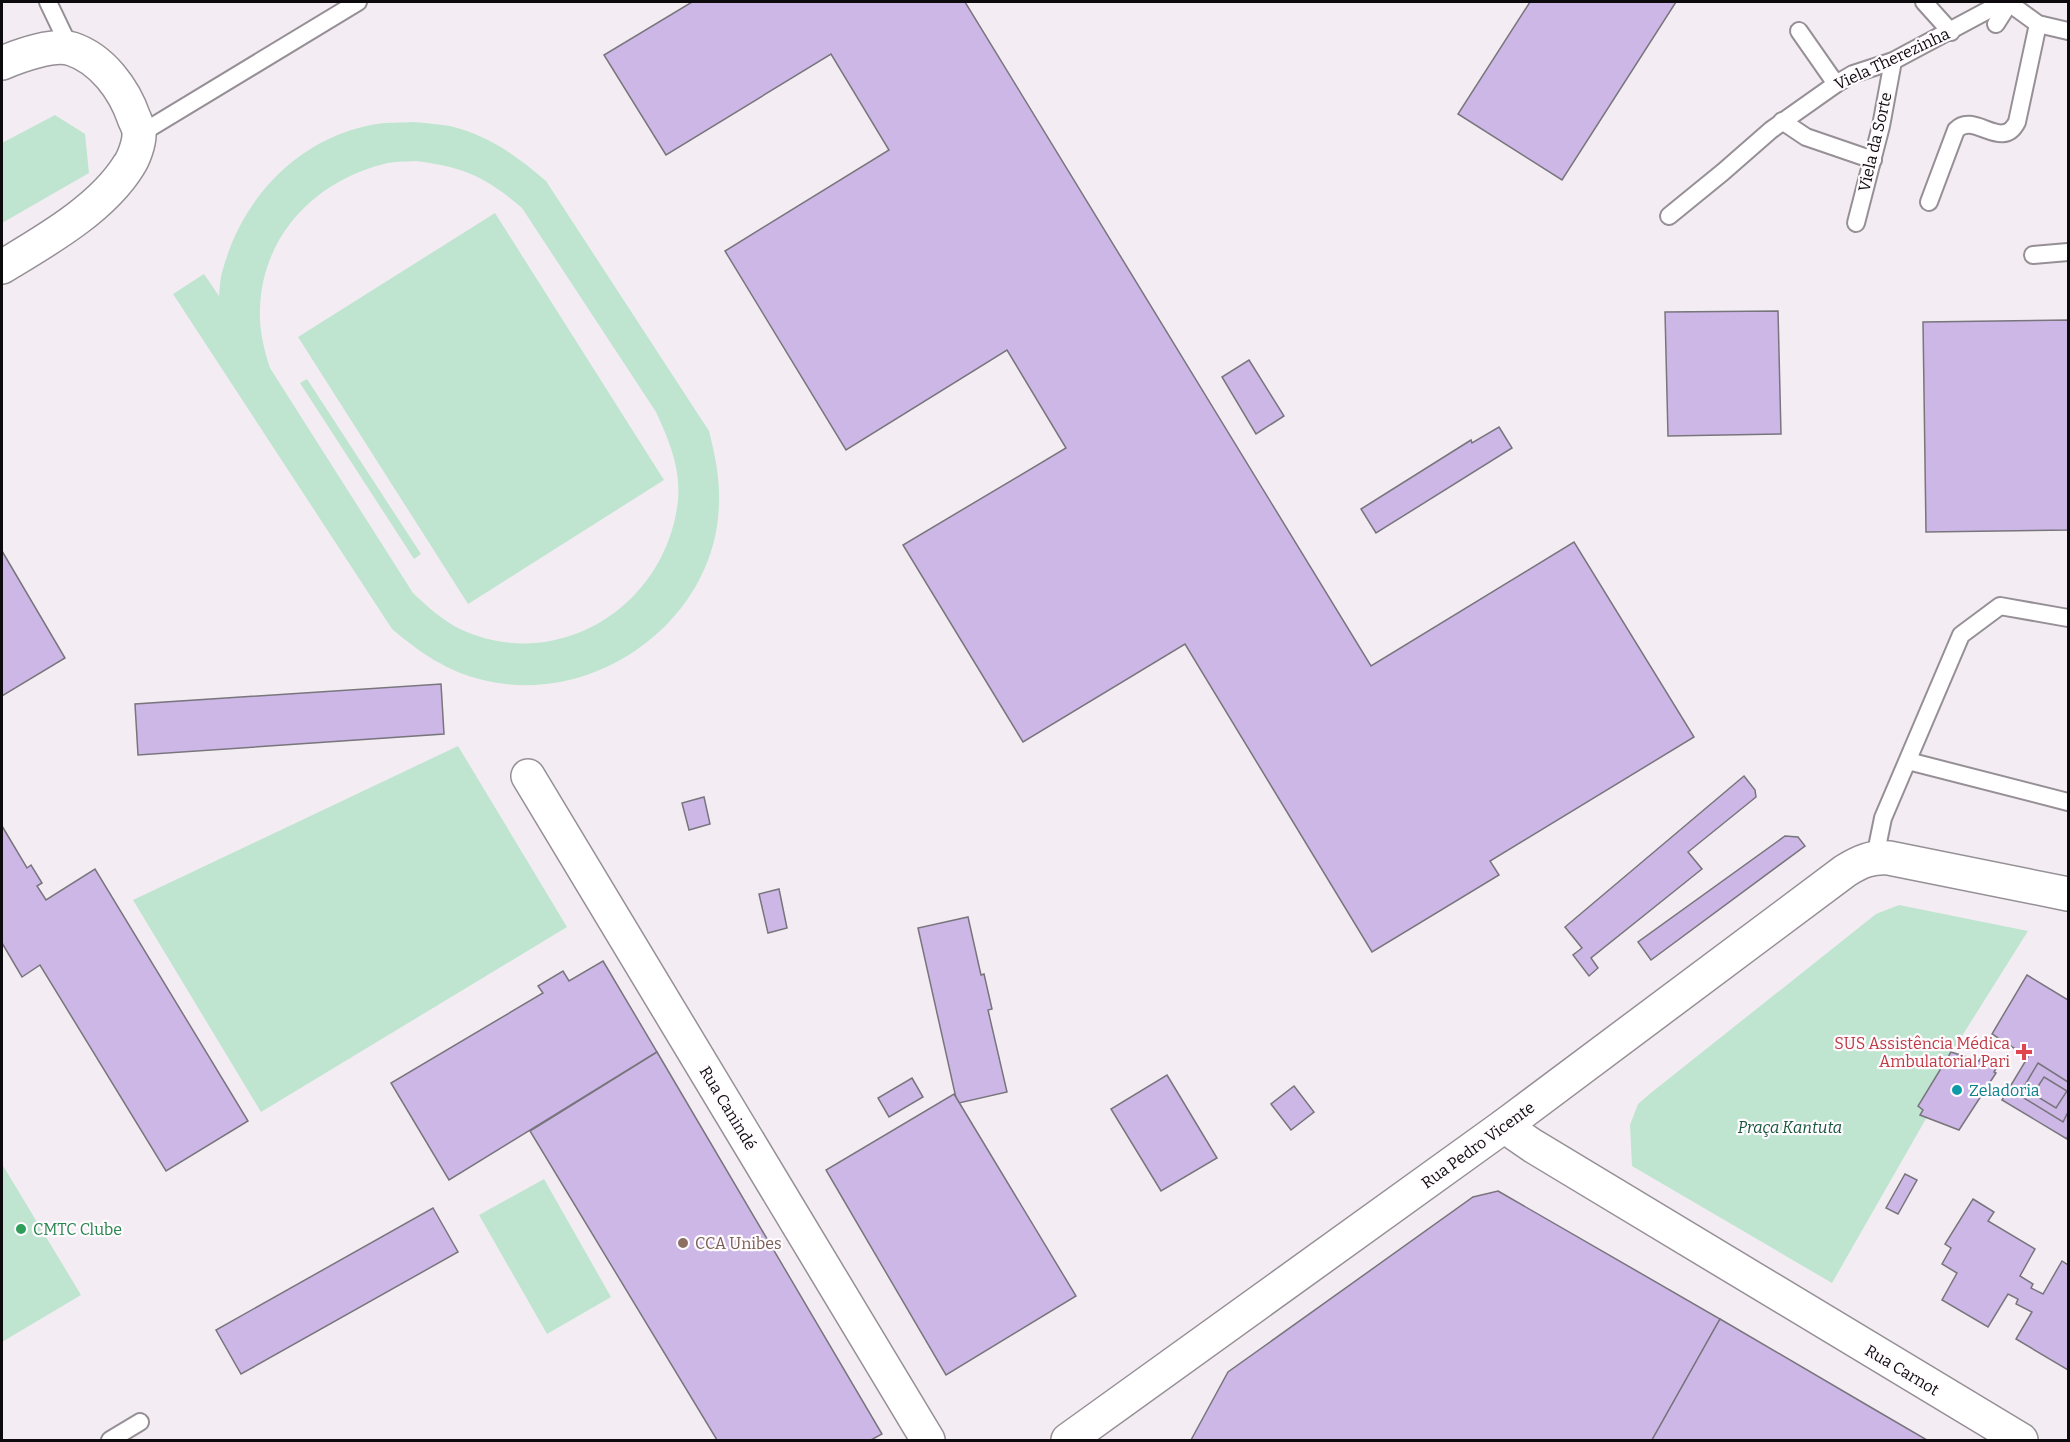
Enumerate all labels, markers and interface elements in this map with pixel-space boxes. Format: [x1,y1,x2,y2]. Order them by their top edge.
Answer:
street label: Viela Therezinha [1831,24,1953,94]
street label: Viela da Sorte [1854,90,1896,194]
place label: SUS Assistência Médica Ambulatorial Pari [1834,1034,2010,1071]
marker: SUS Assistência Médica Ambulatorial Pari [2015,1043,2033,1061]
street label: Rua Canindé [696,1063,760,1153]
place label: Zeladoria [1969,1081,2040,1100]
marker: Zeladoria [1950,1083,1964,1097]
street label: Rua Pedro Vicente [1418,1098,1538,1192]
park label: Praça Kantuta [1738,1118,1842,1137]
place label: CMTC Clube [33,1220,122,1239]
marker: CMTC Clube [14,1222,28,1236]
place label: CCA Unibes [695,1234,782,1253]
marker: CCA Unibes [676,1236,690,1250]
street label: Rua Carnot [1862,1341,1943,1400]

